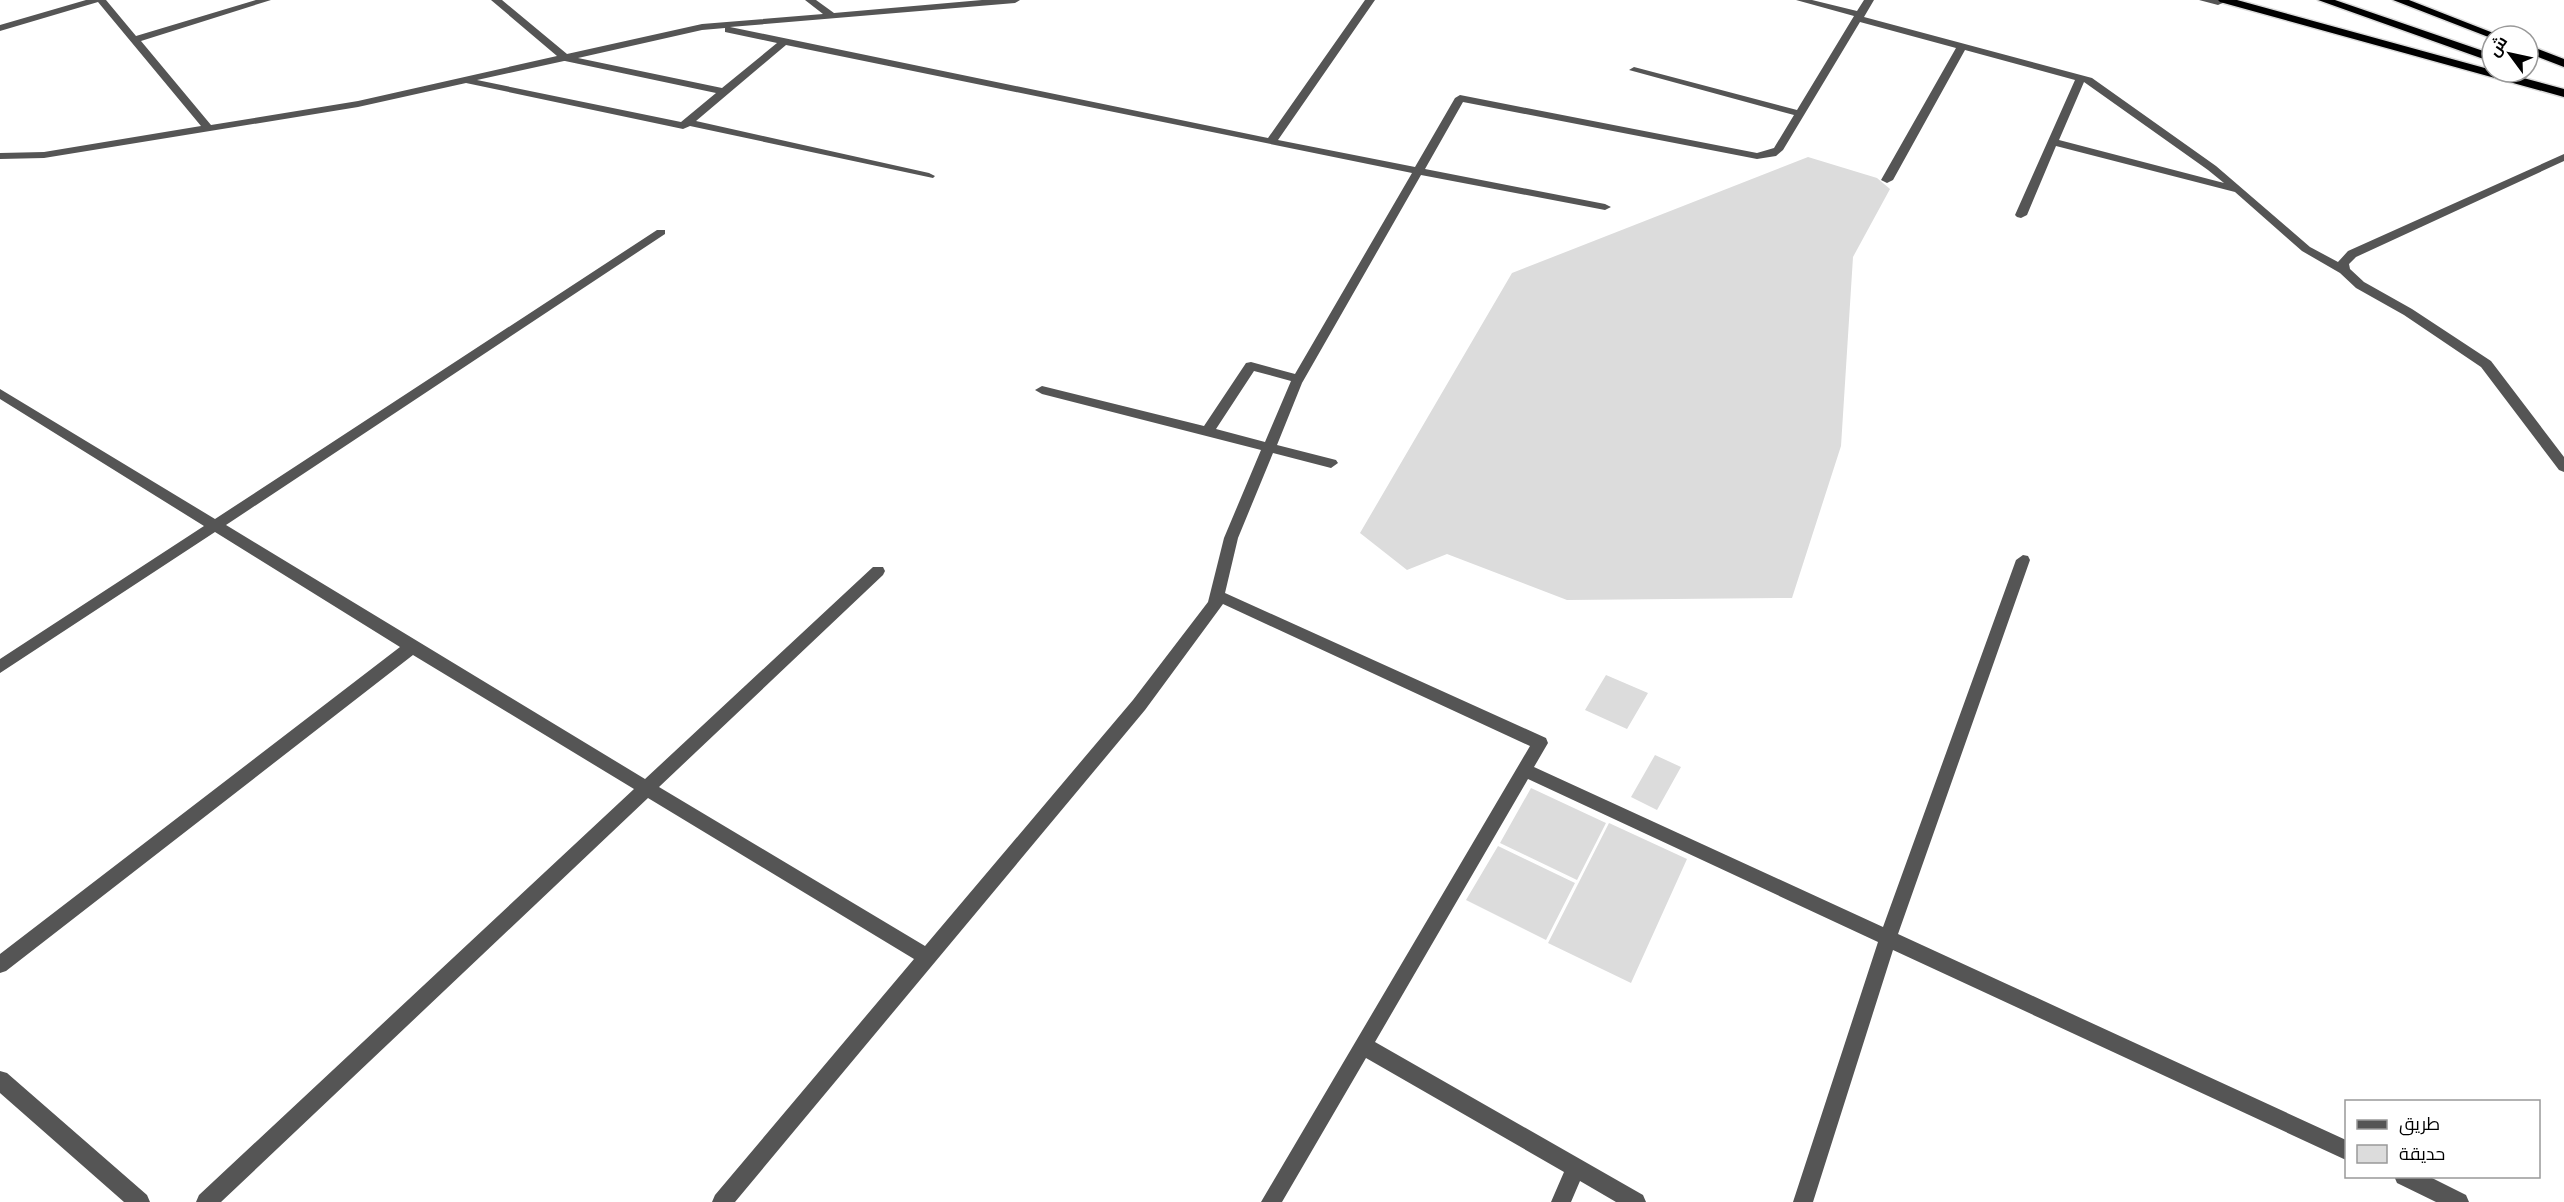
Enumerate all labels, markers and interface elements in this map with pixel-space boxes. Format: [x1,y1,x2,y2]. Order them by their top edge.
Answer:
north arrow [2480,24,2540,84]
text: ش [2483,31,2512,60]
legend [2345,1100,2540,1178]
text: طريق [2399,1111,2440,1136]
text: حديقة [2399,1141,2445,1166]

